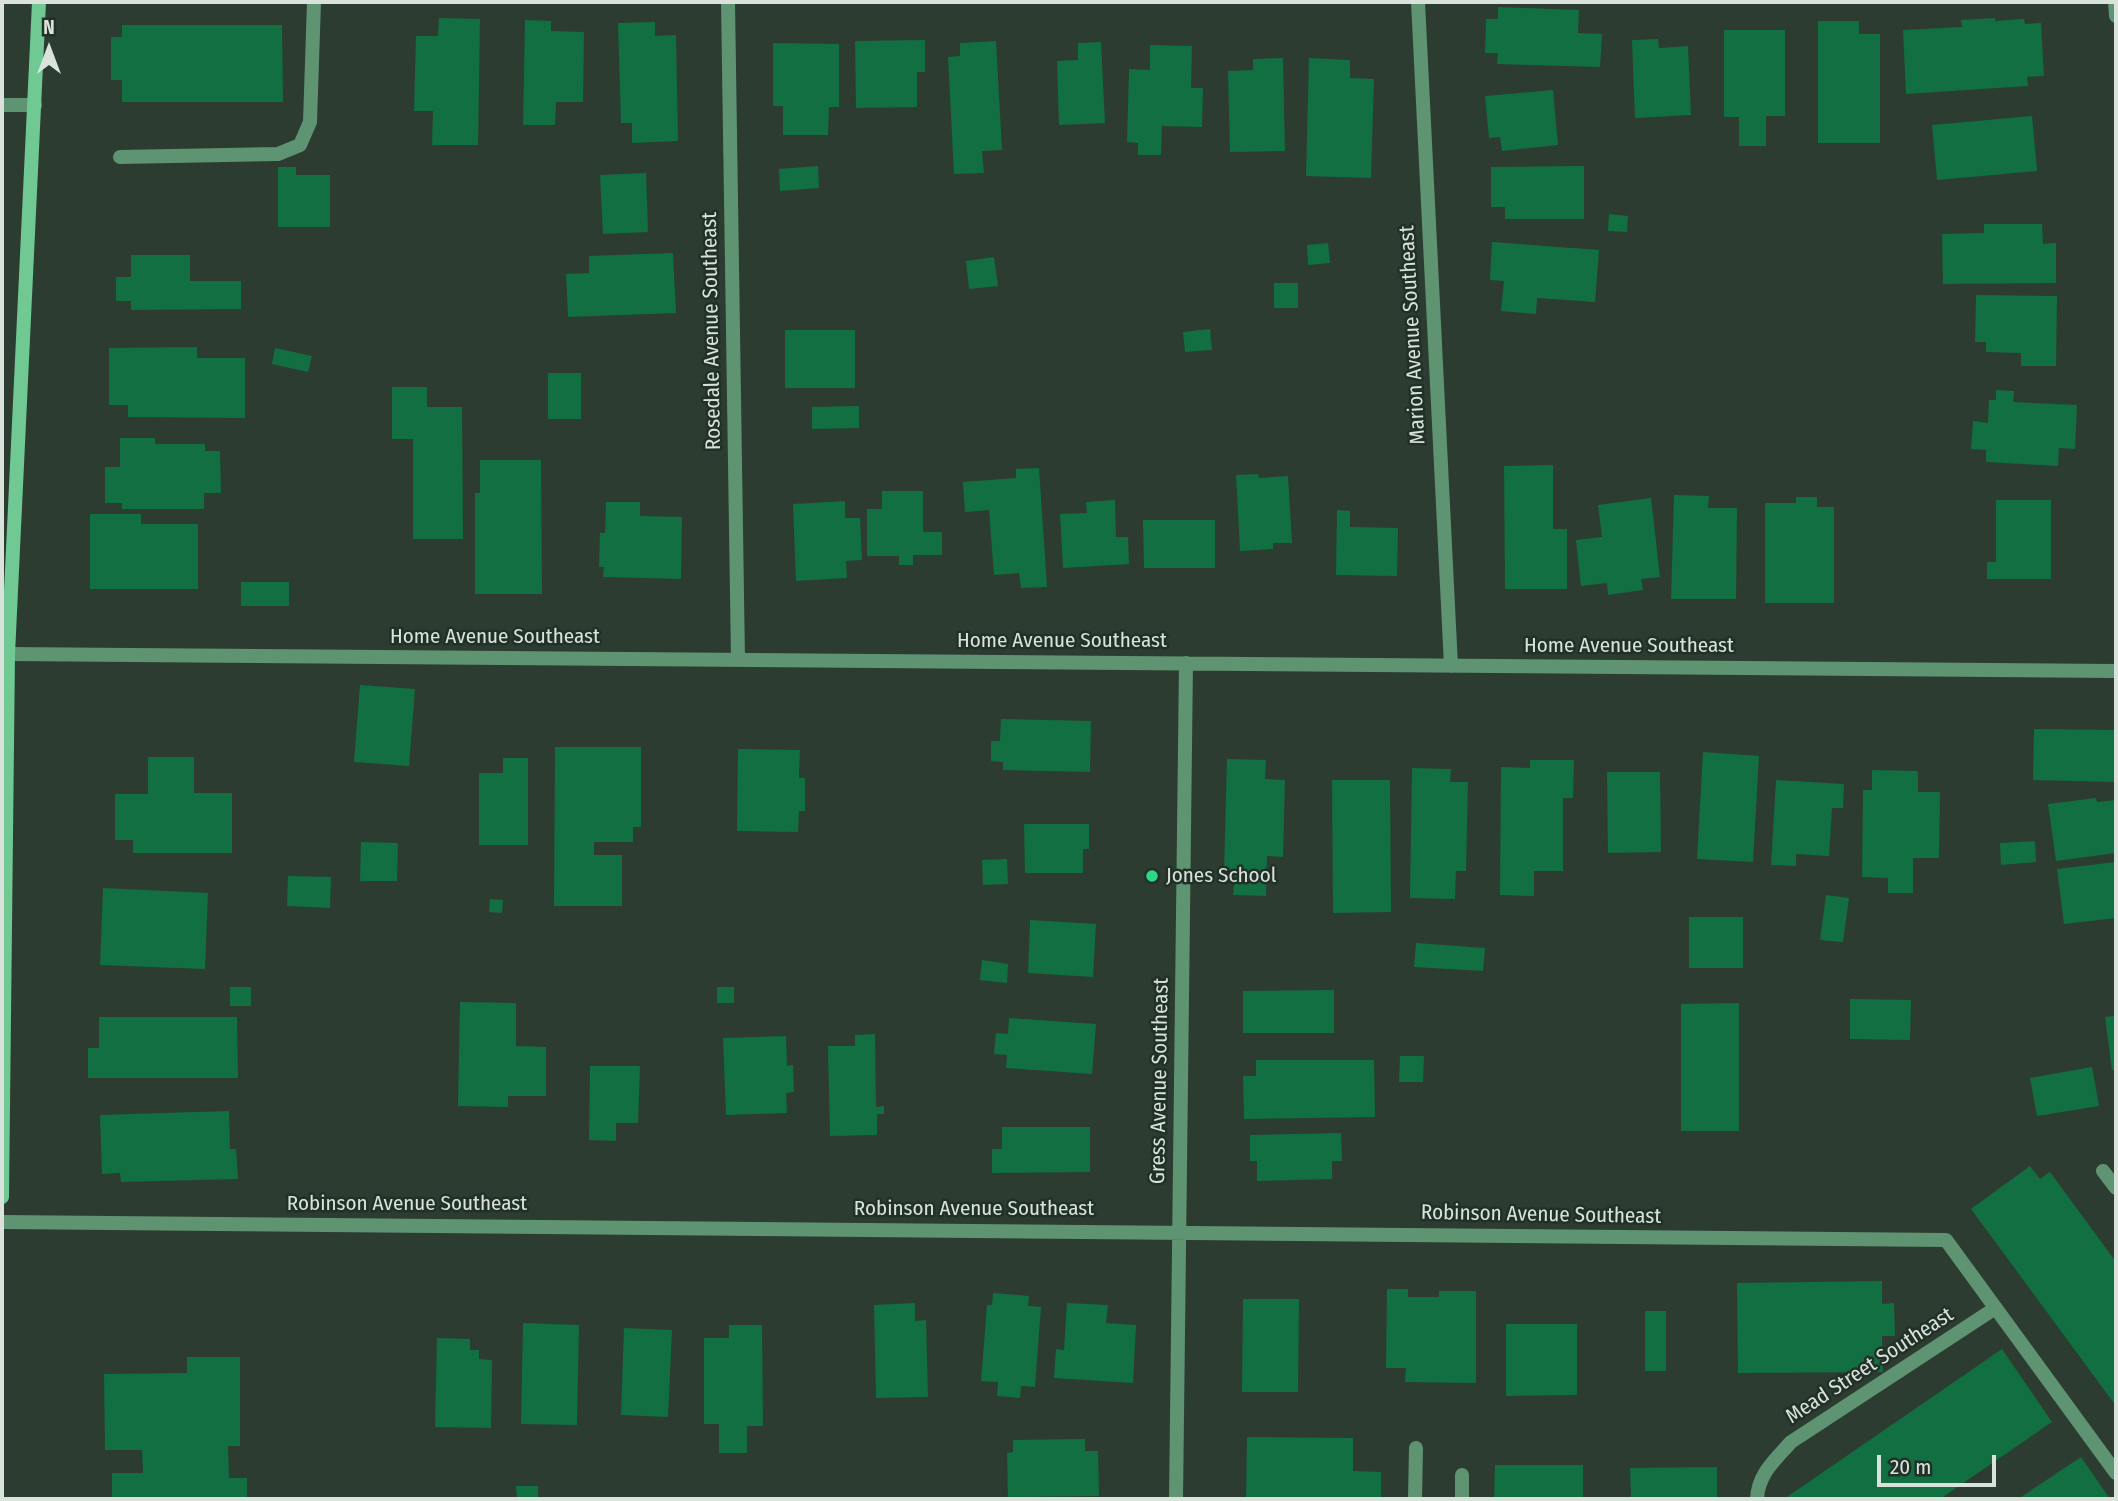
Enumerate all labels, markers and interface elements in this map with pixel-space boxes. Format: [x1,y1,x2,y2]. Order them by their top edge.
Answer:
north arrow [14,14,84,84]
text: N [43,16,55,39]
street label: Rosedale Avenue Southeast [697,212,727,450]
street label: Marion Avenue Southeast [1395,225,1431,445]
street label: Home Avenue Southeast [390,624,600,650]
street label: Home Avenue Southeast [957,628,1167,654]
street label: Home Avenue Southeast [1524,633,1734,659]
place label: Jones School [1166,863,1276,889]
marker: Jones School [1144,868,1160,884]
street label: Gress Avenue Southeast [1146,978,1174,1184]
street label: Robinson Avenue Southeast [287,1191,527,1217]
street label: Robinson Avenue Southeast [854,1196,1094,1222]
street label: Robinson Avenue Southeast [1421,1200,1661,1230]
street label: Mead Street Southeast [1781,1302,1959,1430]
scale bar [1880,1442,1999,1486]
text: 20 m [1890,1454,1931,1480]

